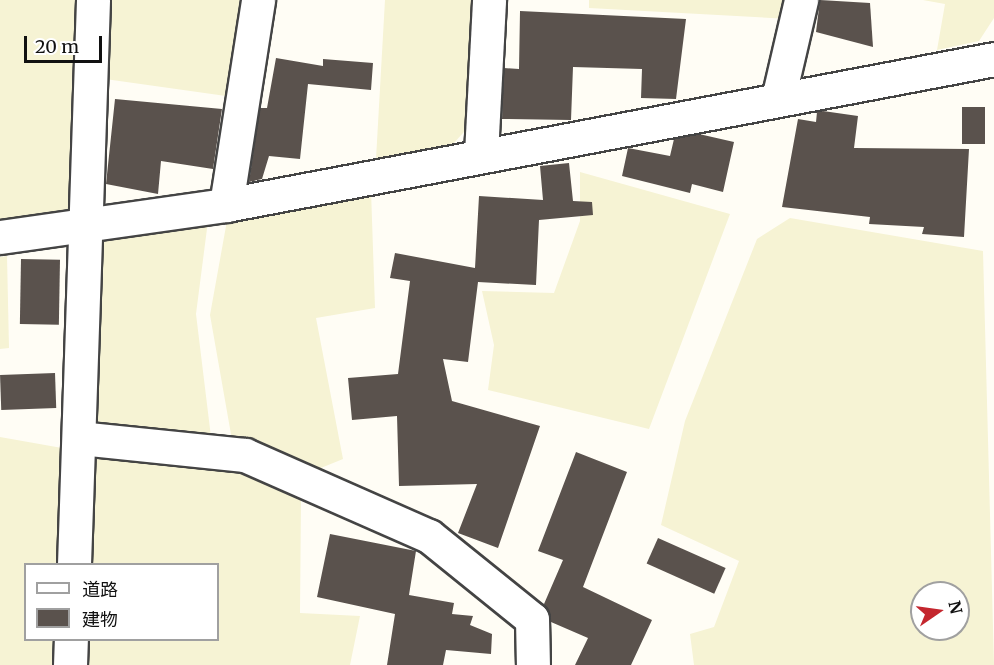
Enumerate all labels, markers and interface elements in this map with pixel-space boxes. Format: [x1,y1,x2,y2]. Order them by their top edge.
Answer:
scale bar [27,24,105,62]
text: 20 m [35,35,79,58]
legend [24,563,219,641]
text: 道路 [82,578,118,601]
north arrow [910,581,970,641]
text: N [944,599,967,616]
text: 建物 [82,608,118,631]

